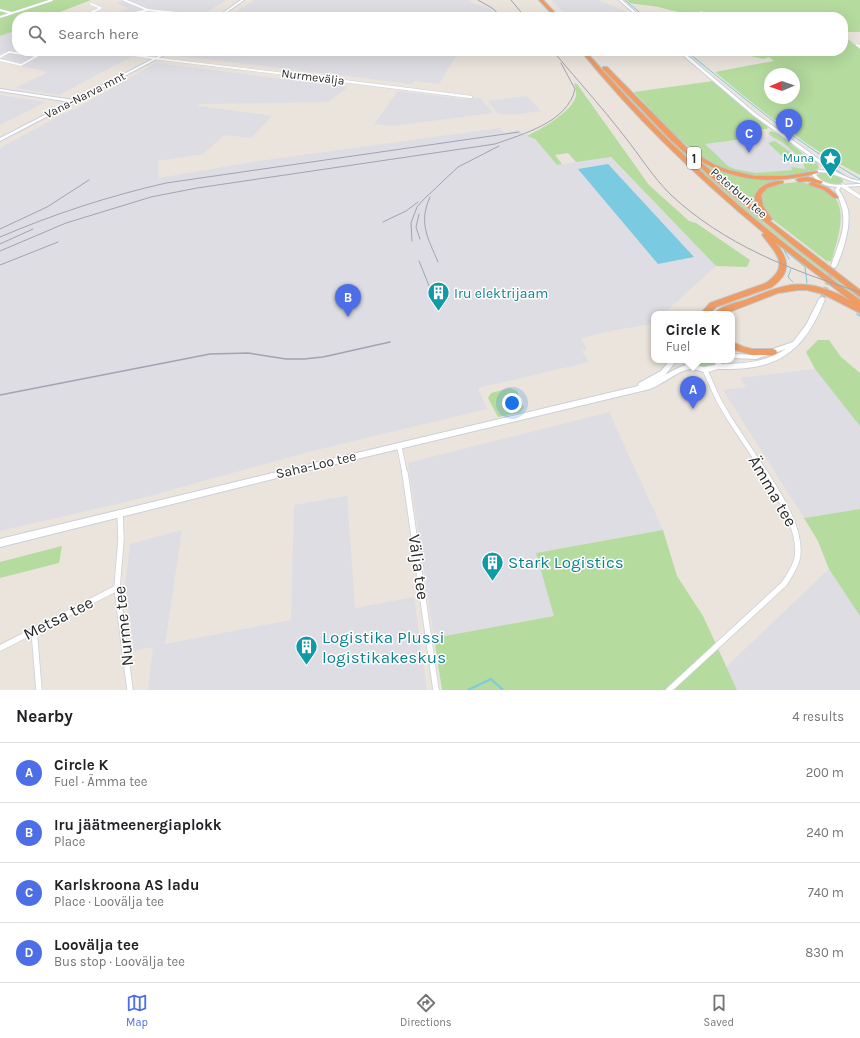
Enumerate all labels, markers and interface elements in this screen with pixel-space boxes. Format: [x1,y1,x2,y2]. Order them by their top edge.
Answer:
search box [12,12,848,56]
icon: search [26,23,48,45]
text: Search here [58,25,139,43]
street label: Nurmevälja [281,66,345,88]
street label: Vana-Narva mnt [42,68,128,121]
north arrow [764,68,800,104]
pin: D [776,109,802,142]
pin: C [736,120,762,153]
place icon: Muna [817,145,843,178]
road number: 1 [687,147,701,169]
place label: Muna [783,151,814,165]
street label: Peterburi tee [708,165,770,221]
building icon: Iru elektrijaam [425,280,451,313]
pin: B [335,284,361,317]
place label: Iru elektrijaam [454,285,548,302]
popup [651,311,735,363]
text: Circle K [666,321,720,339]
text: Fuel [666,339,691,354]
pin: A [680,376,706,409]
your location [502,393,522,413]
street label: Saha-Loo tee [274,447,358,483]
street label: Ämma tee [745,452,801,530]
street label: Välja tee [405,533,433,601]
building icon: Stark Logistics [480,549,506,582]
place label: Stark Logistics [508,552,624,572]
street label: Nurme tee [109,585,137,667]
street label: Metsa tee [20,592,96,644]
place label: Logistika Plussi logistikakeskus [322,627,446,667]
building icon: Logistika Plussi logistikakeskus [294,634,320,667]
text: Nearby [16,706,73,726]
text: 4 results [792,709,844,724]
text: Circle K [54,756,108,774]
text: A [25,765,33,780]
text: 200 m [806,765,844,780]
text: Fuel · Ämma tee [54,774,147,789]
text: Iru jäätmeenergiaplokk [54,816,222,834]
text: B [25,825,33,840]
text: 240 m [806,825,844,840]
text: Place [54,834,85,849]
text: Karlskroona AS ladu [54,876,199,894]
text: C [25,885,33,900]
text: 740 m [808,885,844,900]
text: Place · Loovälja tee [54,894,164,909]
text: Loovälja tee [54,936,139,954]
text: D [25,945,33,960]
text: 830 m [805,945,844,960]
text: Bus stop · Loovälja tee [54,954,185,969]
tab: Map [126,992,148,1029]
tab: Directions [400,992,452,1029]
tab: Saved [704,992,734,1029]

